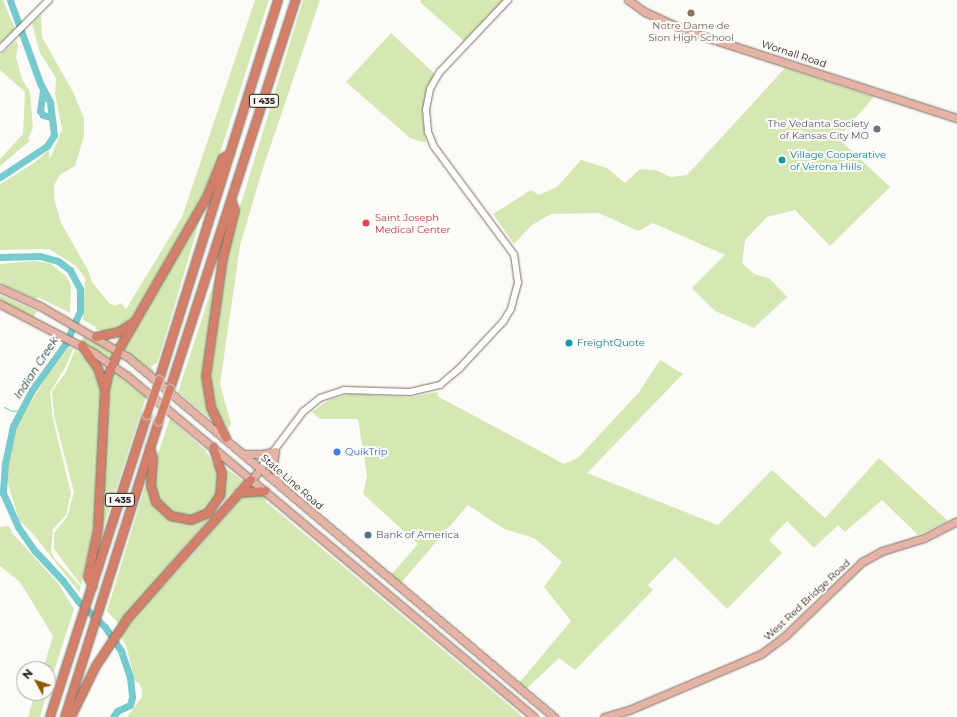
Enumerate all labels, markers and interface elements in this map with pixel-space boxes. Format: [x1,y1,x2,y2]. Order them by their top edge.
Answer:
marker: Notre Dame de Sion High School [686,8,696,18]
place label: Notre Dame de Sion High School [648,19,734,42]
street label: Wornall Road [760,38,828,70]
road number: I 435 [248,94,280,108]
place label: The Vedanta Society of Kansas City MO [768,117,869,140]
marker: The Vedanta Society of Kansas City MO [872,124,882,134]
place label: Village Cooperative of Verona Hills [790,148,886,172]
marker: Village Cooperative of Verona Hills [777,155,787,165]
place label: Saint Joseph Medical Center [375,211,450,234]
marker: Saint Joseph Medical Center [360,217,372,229]
water label: Indian Creek [11,335,61,401]
place label: FreightQuote [577,337,645,349]
marker: FreightQuote [564,338,574,348]
place label: QuikTrip [345,446,387,458]
marker: QuikTrip [332,447,342,457]
street label: State Line Road [258,452,326,512]
road number: I 435 [104,493,136,507]
place label: Bank of America [376,529,459,541]
marker: Bank of America [363,530,373,540]
street label: West Red Bridge Road [761,557,853,643]
north arrow [16,661,56,701]
text: N [19,666,36,682]

